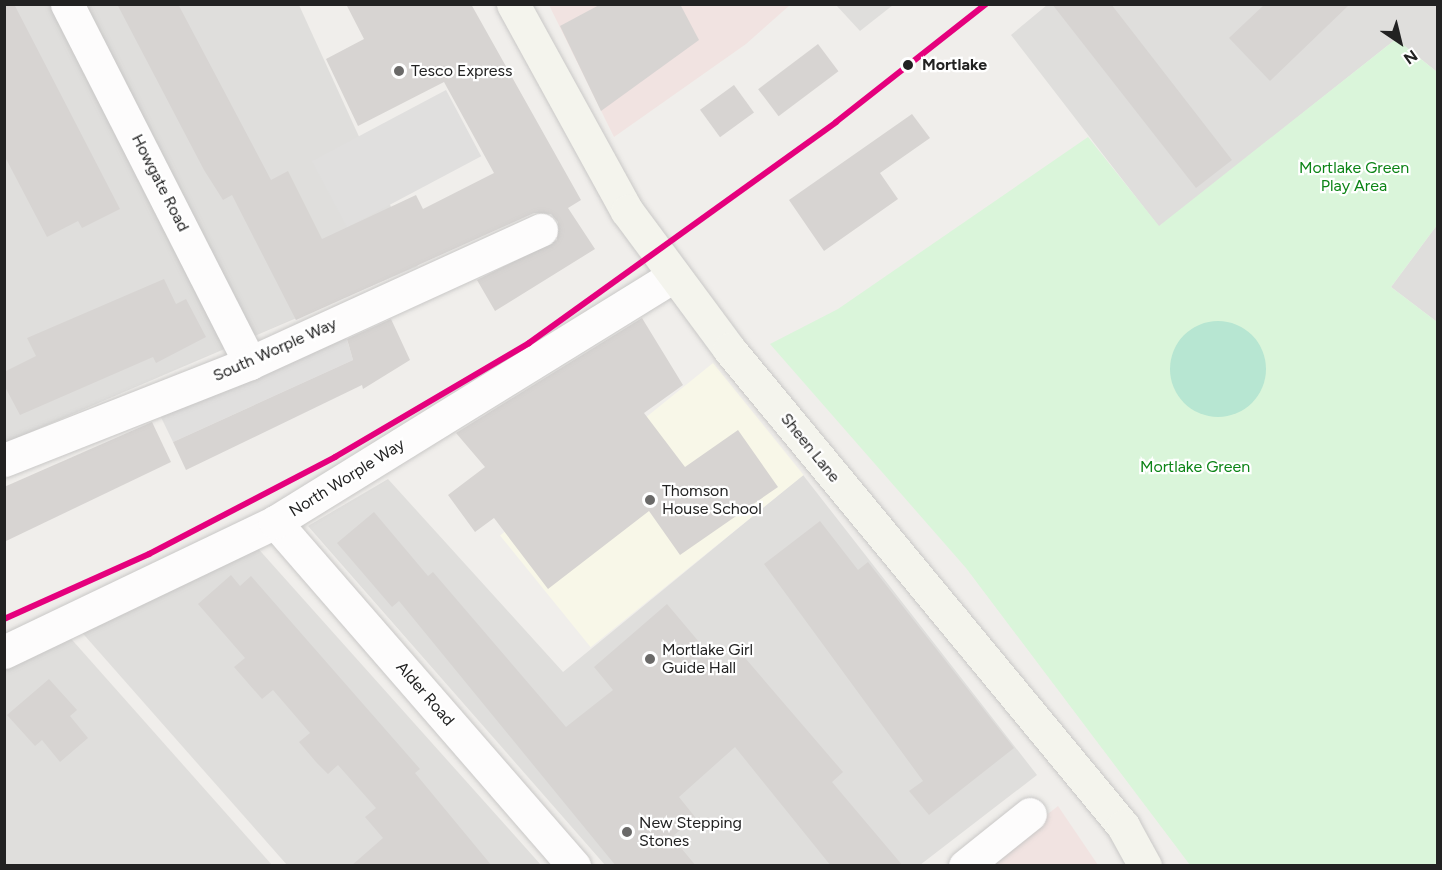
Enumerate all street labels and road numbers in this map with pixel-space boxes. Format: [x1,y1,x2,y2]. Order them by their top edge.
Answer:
street label: Howgate Road [127,131,193,235]
street label: South Worple Way [210,314,340,386]
street label: Sheen Lane [776,410,844,486]
street label: North Worple Way [286,435,408,521]
street label: Alder Road [392,658,458,730]

